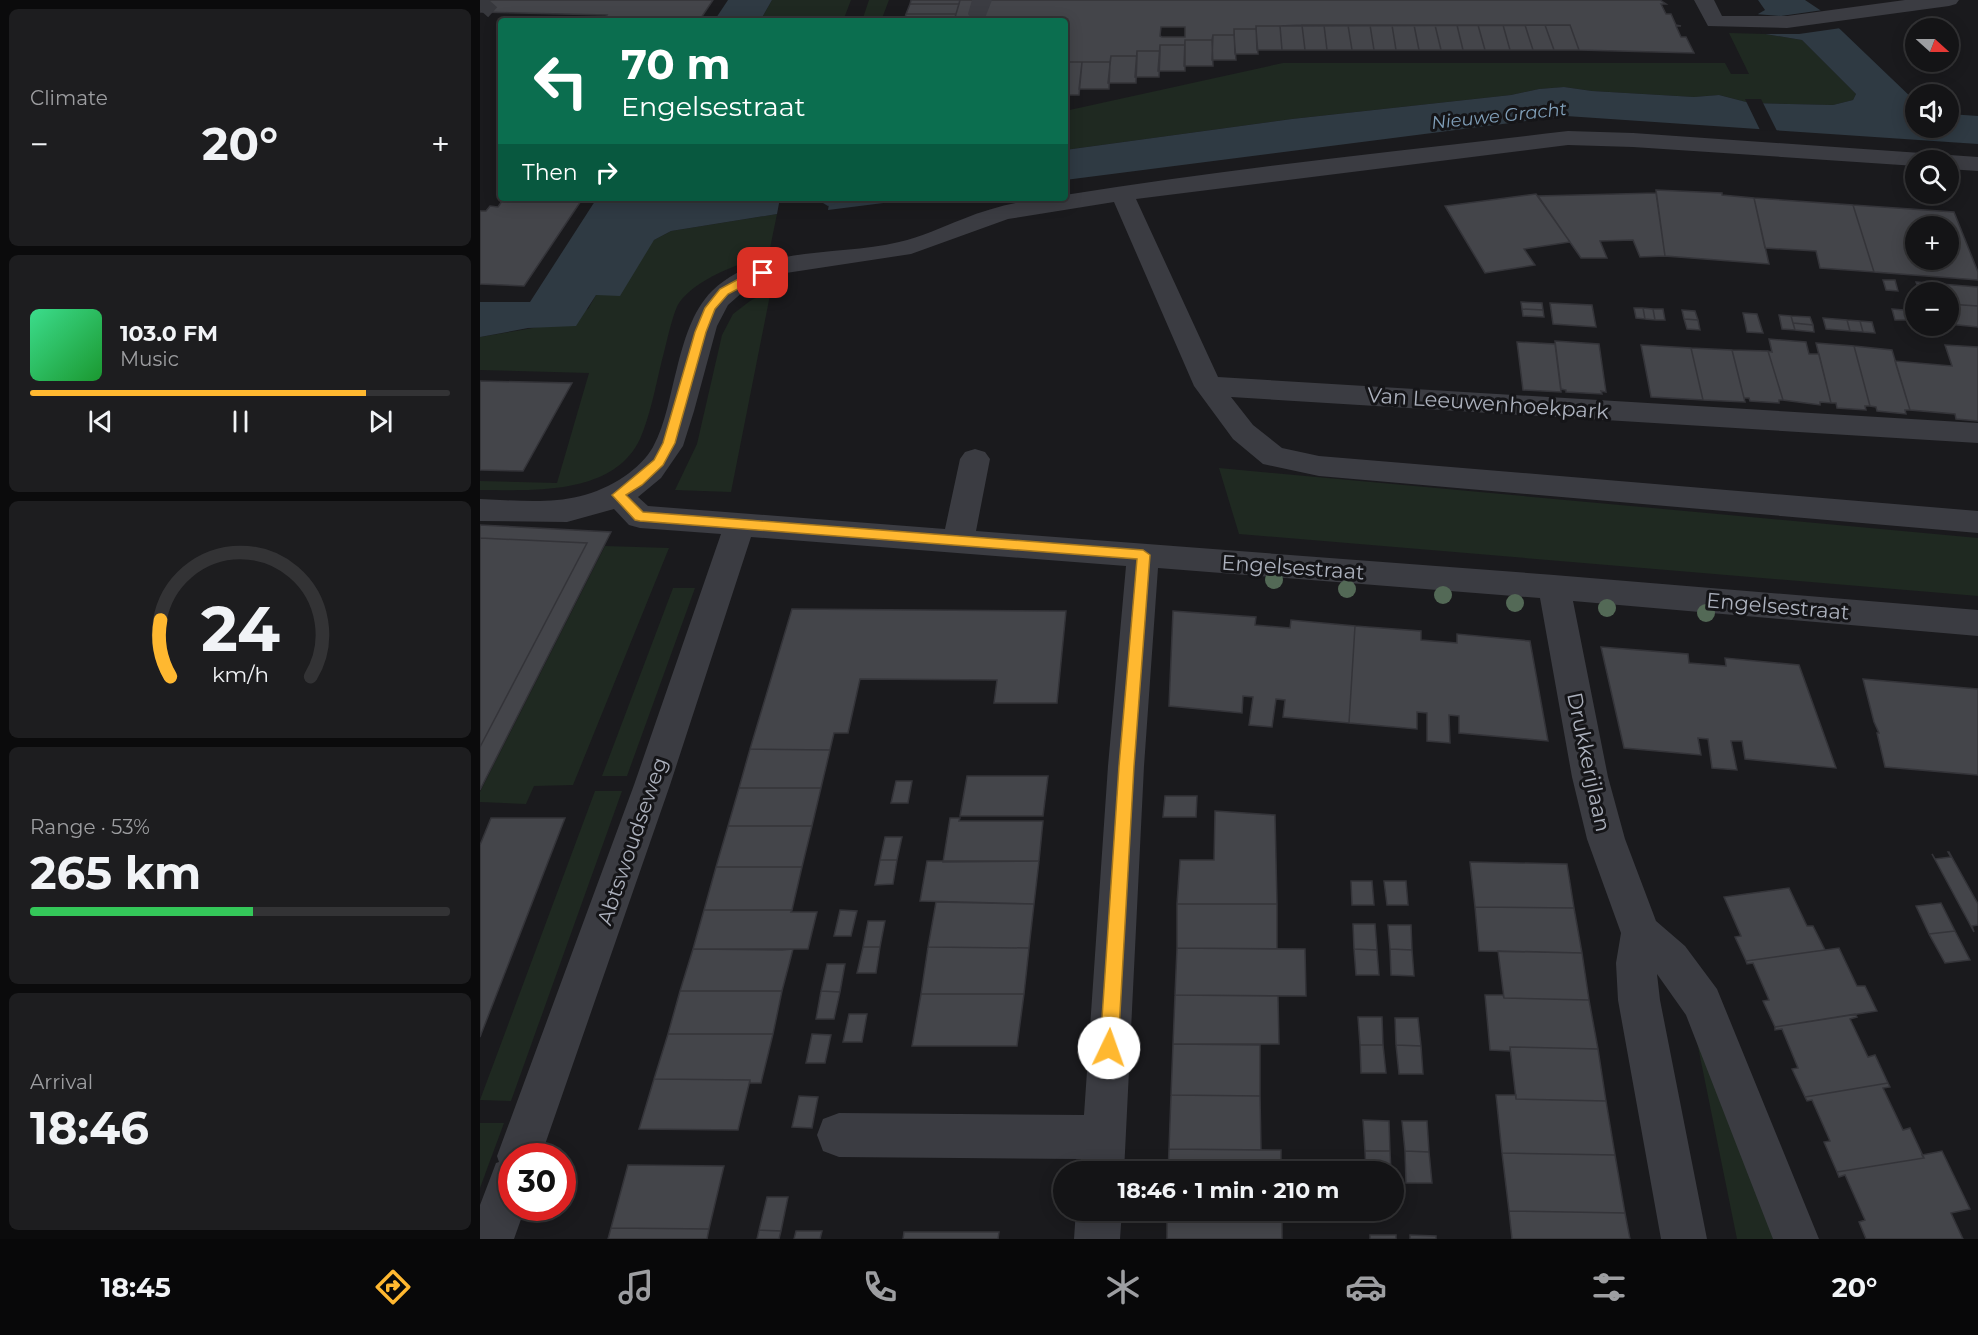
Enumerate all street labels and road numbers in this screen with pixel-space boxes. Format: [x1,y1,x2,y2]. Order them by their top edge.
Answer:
street label: Van Leeuwenhoekpark [1366,382,1610,424]
street label: Engelsestraat [1221,550,1365,584]
street label: Engelsestraat [1705,587,1851,625]
street label: Drukkerijlaan [1562,690,1616,834]
street label: Abtswoudseweg [592,754,672,928]

